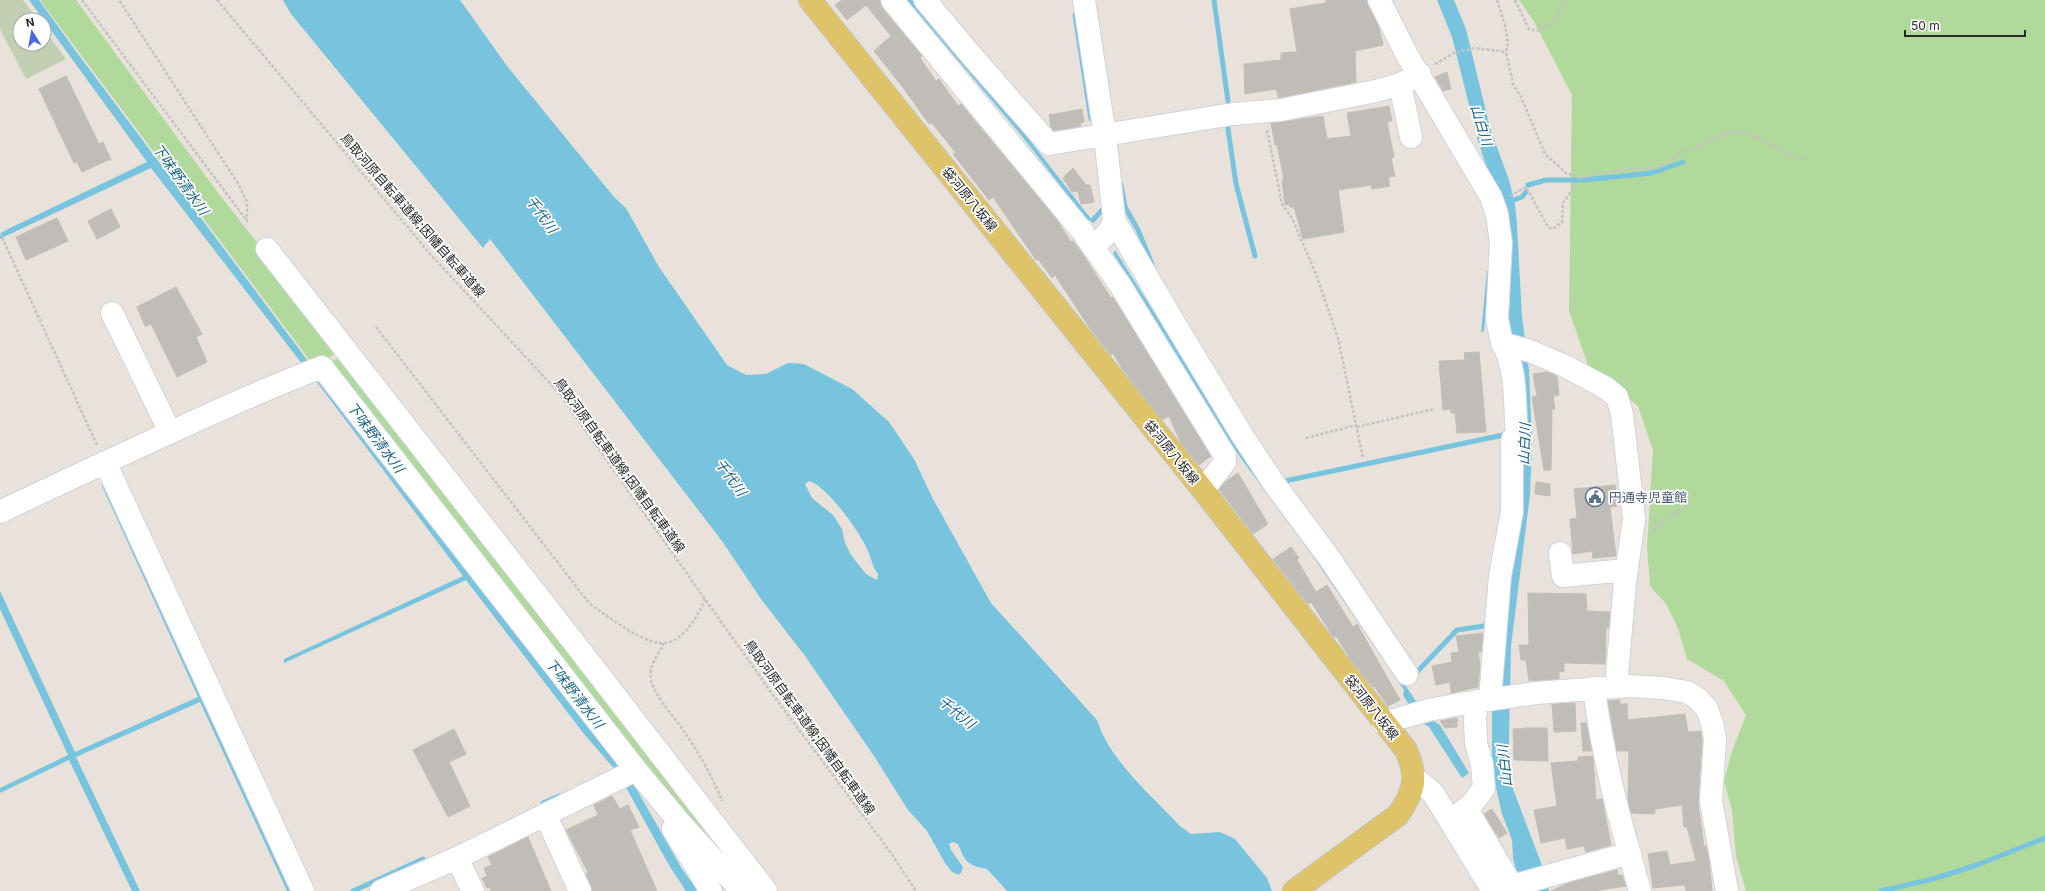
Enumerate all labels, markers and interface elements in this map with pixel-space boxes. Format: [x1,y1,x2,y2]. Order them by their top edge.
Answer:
north arrow [12,12,52,52]
scale bar [1905,12,2025,38]
text: N [25,15,36,30]
text: 50 m [1911,18,1940,33]
water label: 山白川 [1468,102,1497,149]
street label: 鳥取河原自転車道線;因幡自転車道線 [337,130,489,300]
water label: 下味野清水川 [149,140,214,220]
street label: 袋河原八坂線 [939,164,1001,234]
water label: 千代川 [523,192,562,238]
street label: 鳥取河原自転車道線;因幡自転車道線 [551,375,689,555]
water label: 下味野清水川 [344,398,409,477]
street label: 袋河原八坂線 [1141,417,1203,487]
water label: 山白川 [1515,421,1533,465]
water label: 千代川 [712,455,751,501]
public building icon: 円通寺児童館 [1584,486,1606,508]
place label: 円通寺児童館 [1609,489,1687,505]
street label: 鳥取河原自転車道線;因幡自転車道線 [741,637,879,817]
water label: 下味野清水川 [542,655,609,733]
street label: 袋河原八坂線 [1342,671,1402,743]
water label: 千代川 [935,692,980,733]
water label: 山白川 [1493,742,1515,788]

